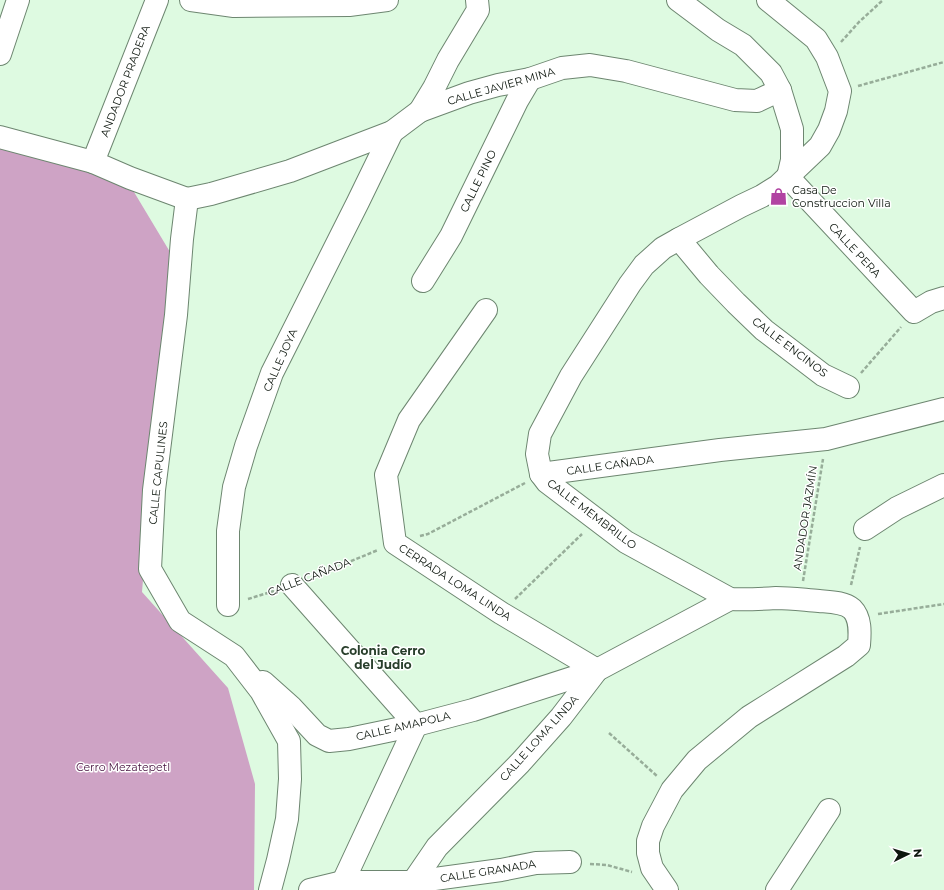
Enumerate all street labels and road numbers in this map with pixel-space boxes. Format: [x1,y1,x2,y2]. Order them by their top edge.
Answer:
street label: ANDADOR PRADERA [97,23,153,139]
street label: CALLE JAVIER MINA [446,64,556,108]
street label: CALLE PINO [457,147,499,215]
street label: CALLE PERA [826,220,884,280]
street label: CALLE ENCINOS [749,314,831,380]
street label: CALLE JOYA [260,326,300,394]
street label: CALLE CAPULINES [146,421,170,525]
street label: CALLE CAÑADA [566,452,655,478]
street label: ANDADOR JAZMÍN [790,465,820,571]
street label: CALLE MEMBRILLO [544,476,640,552]
street label: CERRADA LOMA LINDA [396,540,514,624]
street label: CALLE CAÑADA [265,555,353,599]
street label: CALLE LOMA LINDA [497,692,581,784]
street label: CALLE AMAPOLA [354,708,452,744]
street label: CALLE GRANADA [439,857,537,885]

